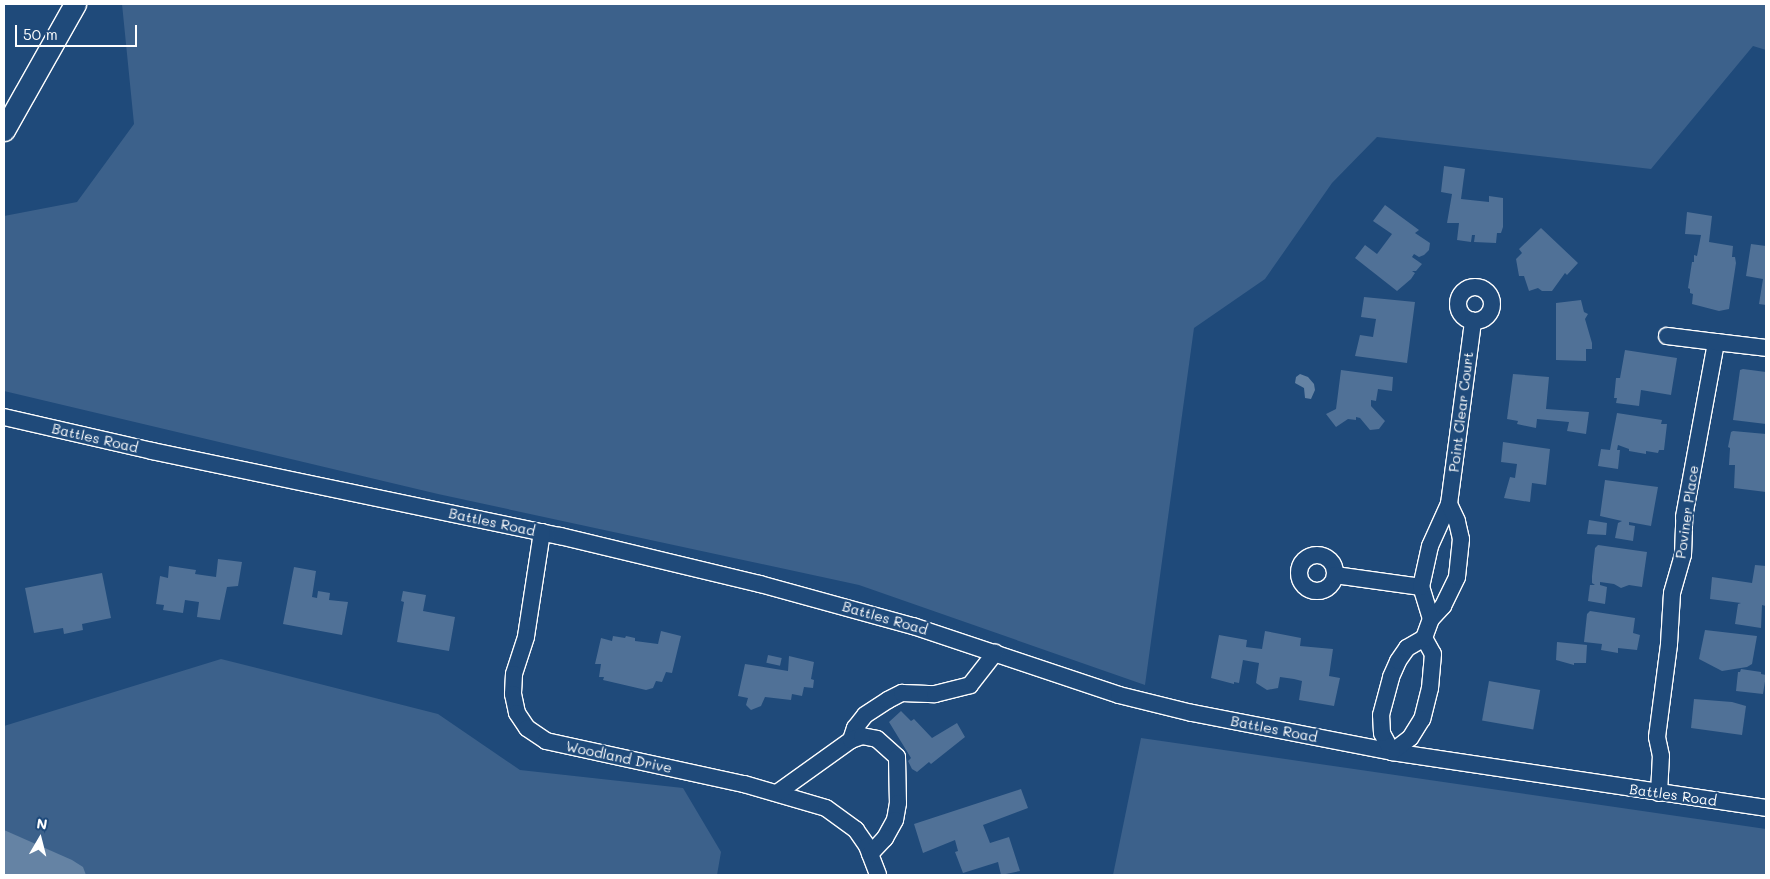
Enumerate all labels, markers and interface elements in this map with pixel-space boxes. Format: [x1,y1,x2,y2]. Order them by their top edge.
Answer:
scale bar [18,15,140,47]
text: 50 m [23,24,58,44]
street label: Point Clear Court [1445,351,1477,473]
street label: Battles Road [50,420,140,456]
street label: Poviner Place [1672,464,1702,560]
street label: Battles Road [447,505,537,539]
street label: Battles Road [840,598,930,638]
street label: Battles Road [1229,712,1319,746]
street label: Woodland Drive [564,738,674,776]
street label: Battles Road [1628,781,1718,809]
north arrow [15,814,65,864]
text: N [36,814,49,834]

